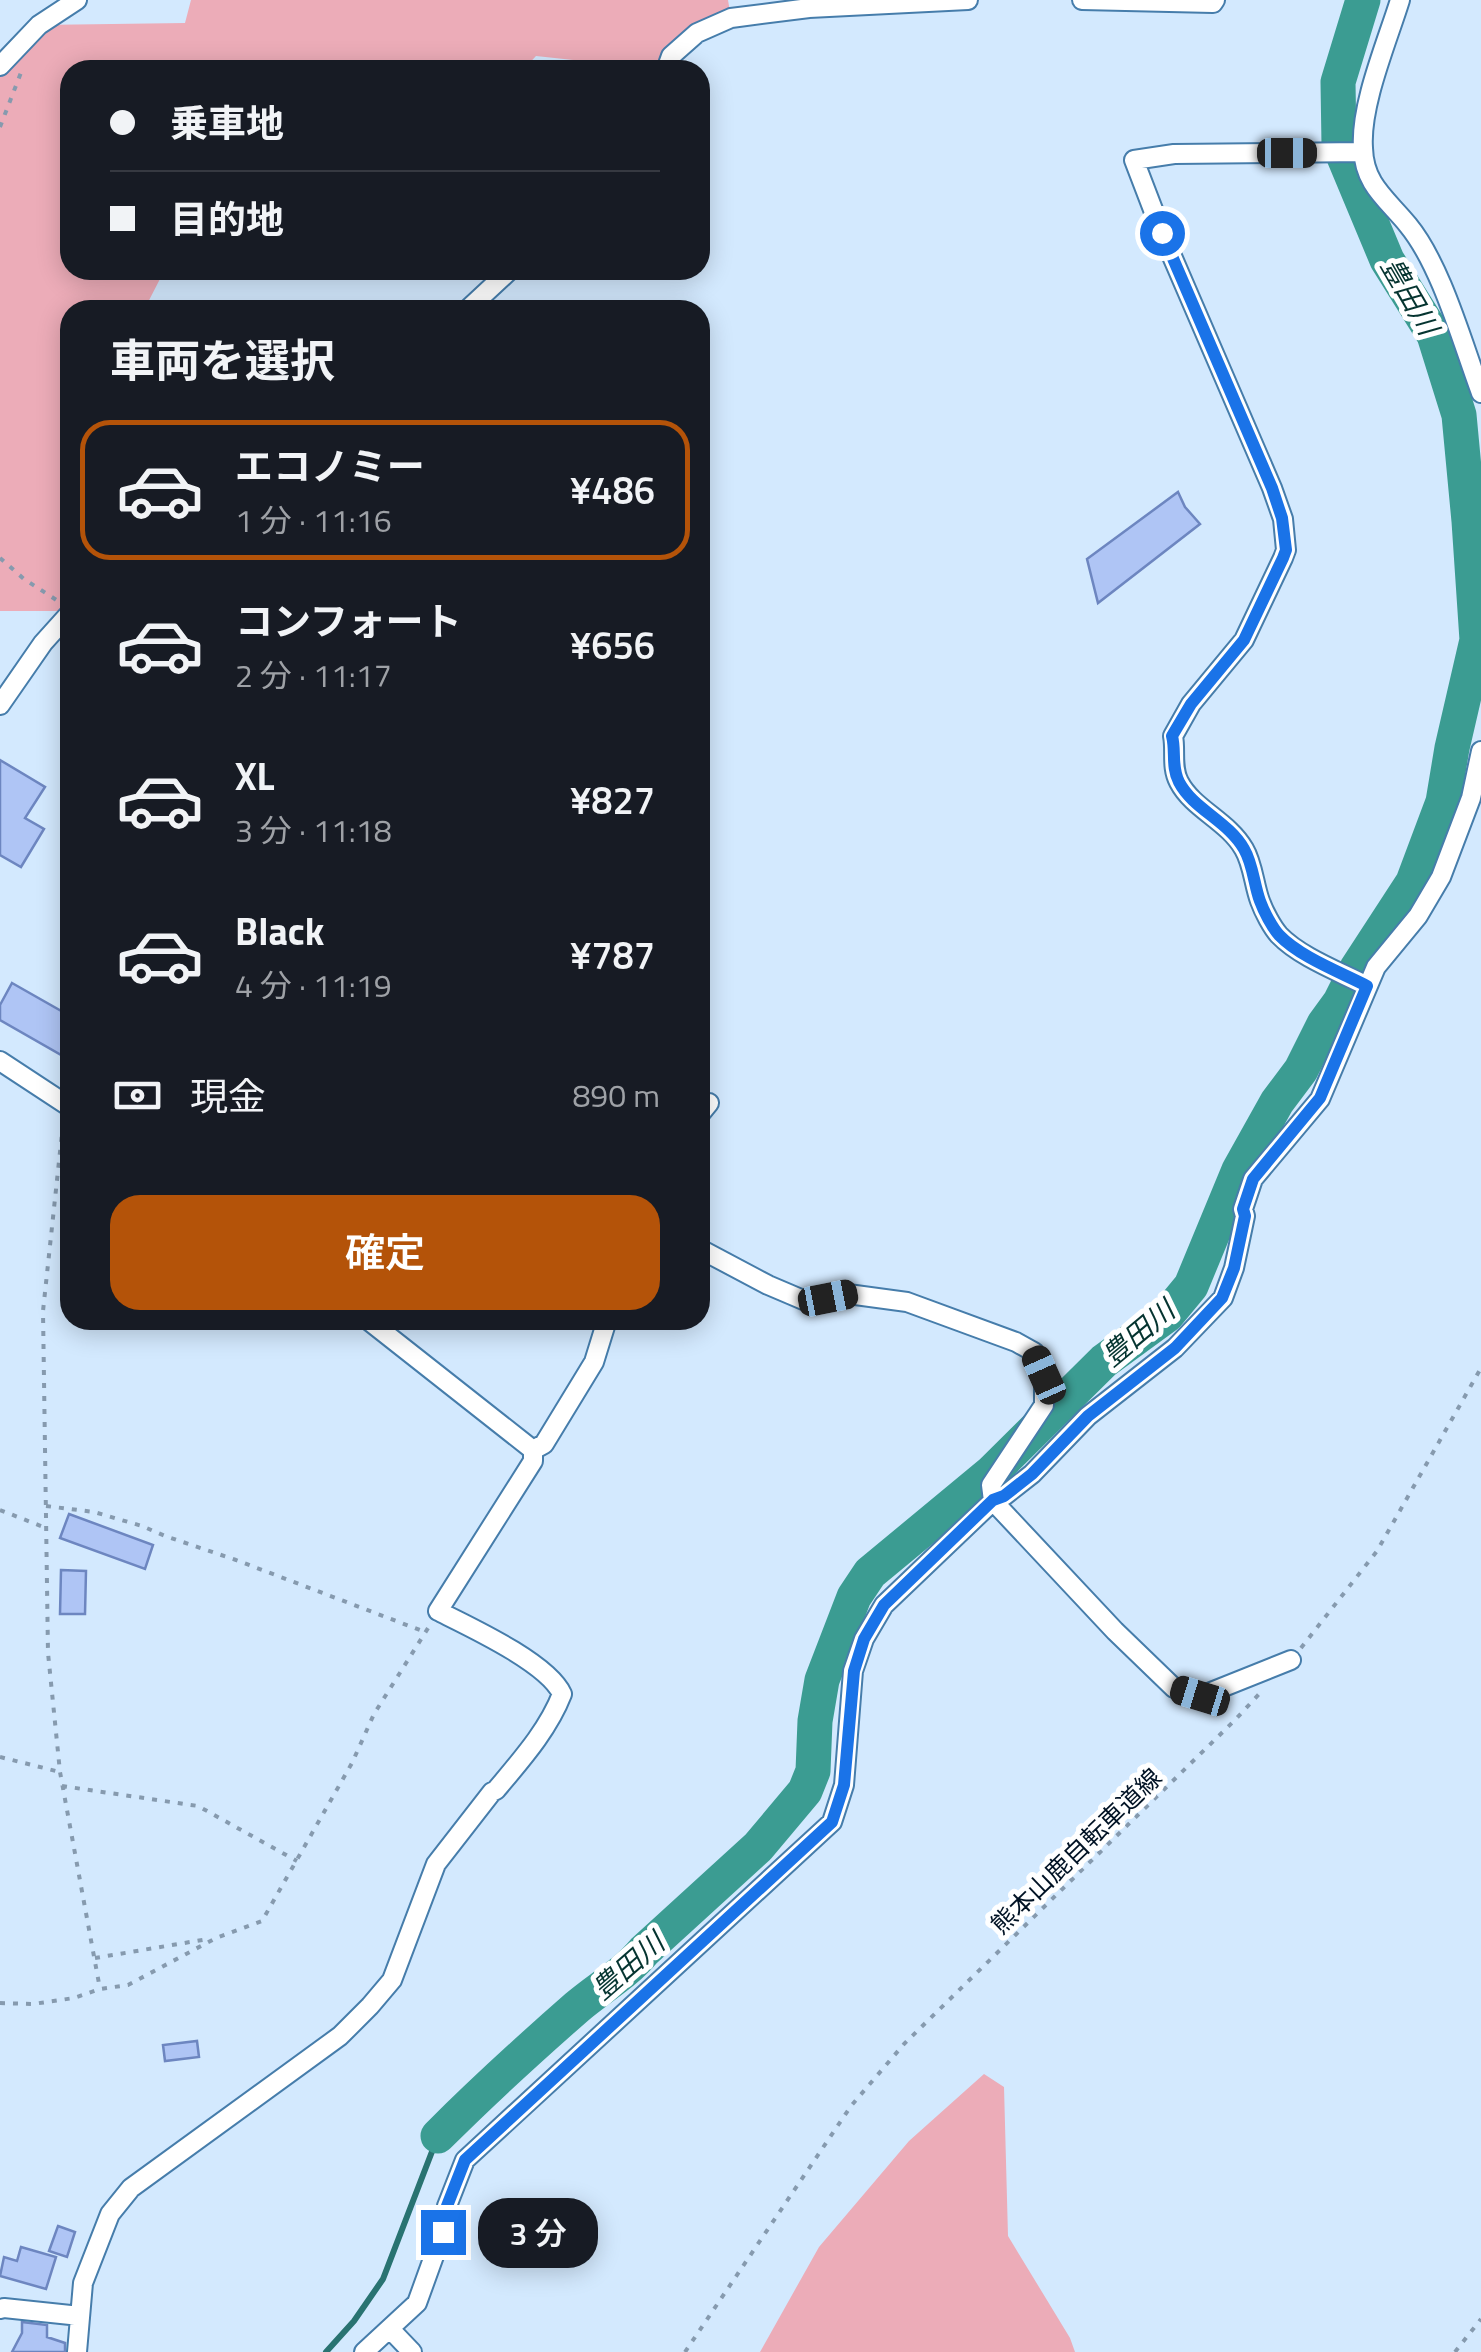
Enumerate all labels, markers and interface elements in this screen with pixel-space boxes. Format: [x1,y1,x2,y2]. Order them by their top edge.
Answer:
text: 乗車地 [170,94,284,152]
car [1257,138,1317,168]
text: 目的地 [170,190,284,248]
route start [1140,211,1185,256]
water label: 豊田川 [1371,249,1452,345]
text: 車両を選択 [110,326,335,394]
text: エコノミー [235,437,425,495]
icon: car [115,445,205,535]
text: ¥486 [570,461,655,519]
text: 1 分 · 11:16 [235,496,392,544]
text: コンフォート [235,592,462,650]
icon: car [115,600,205,690]
text: ¥656 [570,616,655,674]
text: 2 分 · 11:17 [235,651,392,699]
text: XL [235,747,275,805]
icon: car [115,755,205,845]
text: ¥827 [570,771,655,829]
text: 3 分 · 11:18 [235,806,392,854]
text: Black [235,902,324,960]
icon: car [115,910,205,1000]
text: ¥787 [570,926,655,984]
text: 4 分 · 11:19 [235,961,392,1009]
text: 現金 [190,1067,266,1125]
icon: cash [110,1068,165,1123]
text: 890 m [572,1071,660,1119]
button: 確定 [110,1195,660,1310]
car [796,1278,860,1318]
water label: 豊田川 [1092,1287,1186,1376]
car [1018,1341,1070,1409]
car [1167,1673,1233,1719]
street label: 熊本山鹿自転車道線 [982,1759,1170,1943]
water label: 豊田川 [582,1920,676,2009]
callout: 3 分 [478,2197,598,2267]
text: 3 分 [510,2209,566,2257]
route end [421,2210,466,2255]

